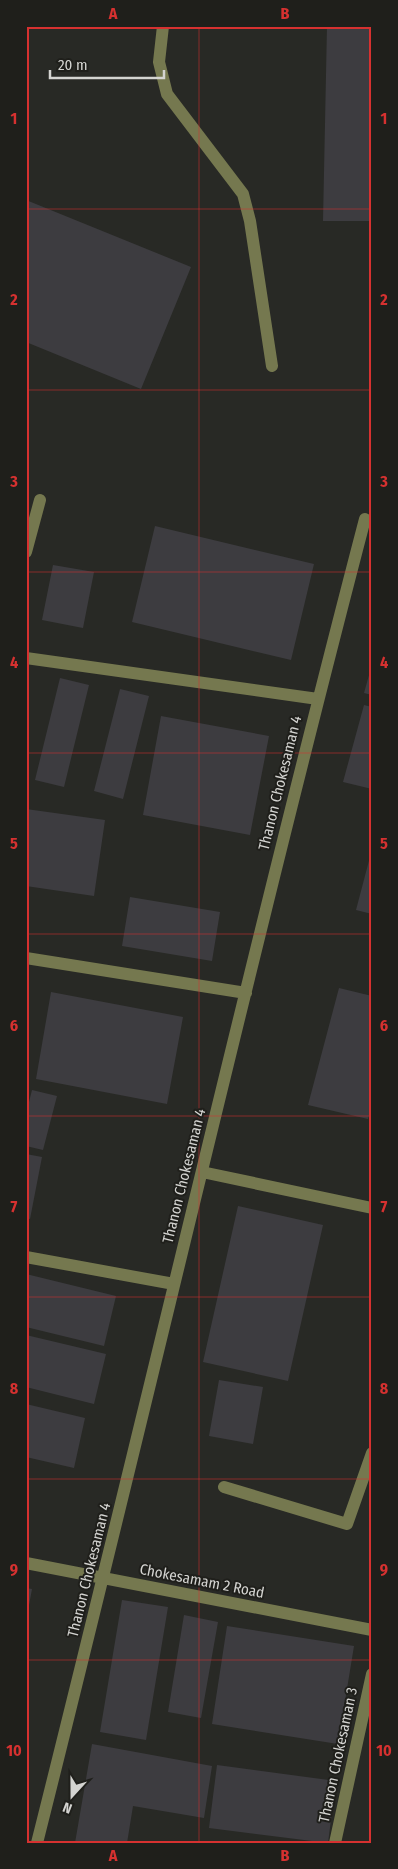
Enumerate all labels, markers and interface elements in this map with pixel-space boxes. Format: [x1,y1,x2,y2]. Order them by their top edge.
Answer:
text: A [108,4,118,23]
text: B [281,4,290,23]
scale bar [50,48,164,80]
text: 20 m [58,56,88,74]
text: 1 [11,109,17,128]
text: 1 [381,109,387,128]
text: 2 [9,290,18,309]
text: 2 [379,290,388,309]
text: 3 [9,472,18,491]
text: 3 [379,472,388,491]
text: 4 [10,653,18,672]
text: 4 [380,653,388,672]
street label: Thanon Chokesaman 4 [255,714,305,852]
text: 5 [10,834,18,853]
text: 5 [380,834,388,853]
text: 6 [10,1016,18,1035]
text: 6 [380,1016,388,1035]
street label: Thanon Chokesaman 4 [159,1107,209,1245]
text: 7 [11,1197,18,1216]
text: 7 [381,1197,388,1216]
text: 8 [10,1379,19,1398]
text: 8 [380,1379,389,1398]
street label: Thanon Chokesaman 4 [64,1501,114,1639]
text: 9 [10,1560,18,1579]
street label: Chokesamam 2 Road [138,1560,266,1602]
text: 9 [380,1560,388,1579]
street label: Thanon Chokesaman 3 [315,1686,361,1824]
text: 10 [6,1741,22,1760]
text: 10 [376,1741,392,1760]
north arrow [48,1772,98,1822]
text: N [61,1798,74,1817]
text: A [108,1846,118,1865]
text: B [281,1846,290,1865]

